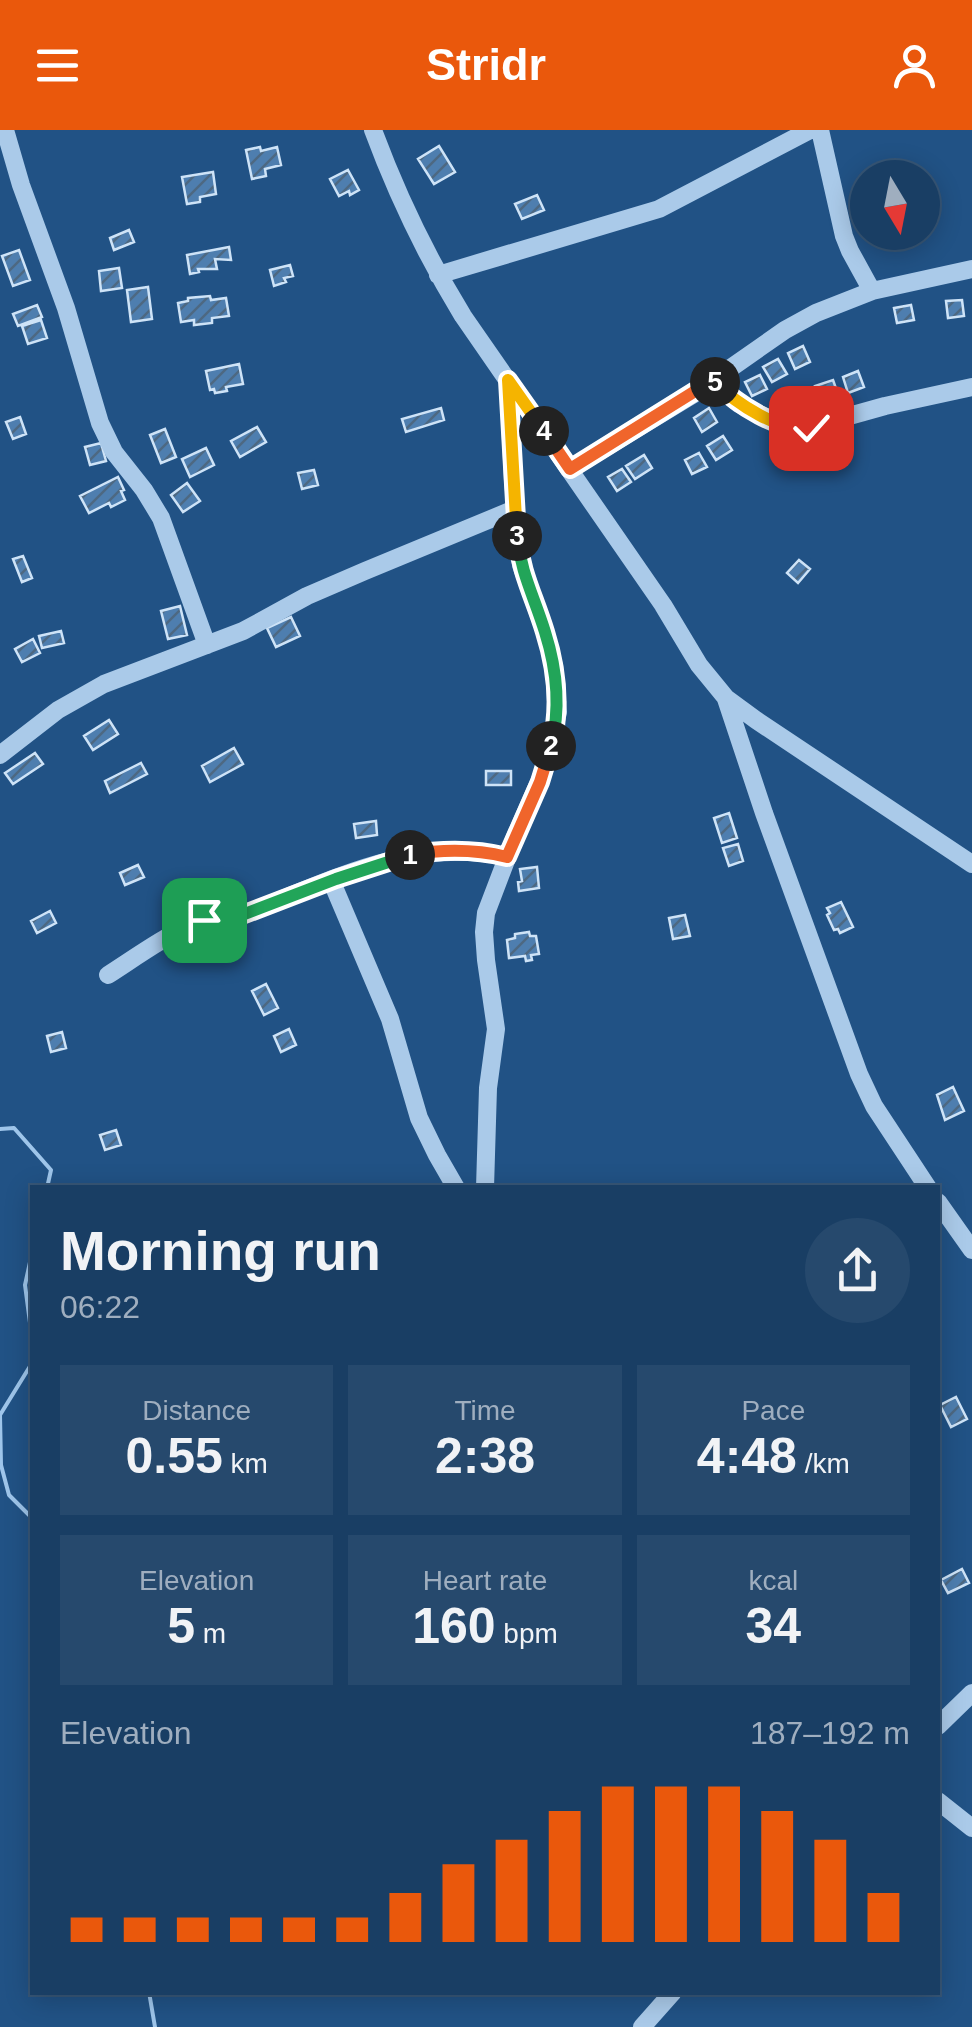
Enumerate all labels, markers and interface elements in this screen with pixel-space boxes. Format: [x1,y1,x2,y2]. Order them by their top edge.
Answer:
icon: menu [30,38,85,93]
icon: person [887,38,942,93]
text: Stridr [426,39,546,90]
north arrow [850,160,940,250]
map controls [850,160,940,250]
pin: 5 [690,357,740,407]
text: 5 [707,366,723,397]
pin [769,386,854,471]
icon: check [784,401,839,456]
pin: 4 [519,406,569,456]
text: 4 [536,415,552,446]
pin: 3 [492,511,542,561]
text: 3 [509,520,525,551]
pin: 2 [526,721,576,771]
text: 2 [543,730,559,761]
pin: 1 [385,830,435,880]
text: 1 [402,839,418,870]
pin [162,878,247,963]
icon: arrive [177,893,232,948]
button: share [805,1218,910,1323]
text: Morning run [60,1220,381,1282]
text: 06:22 [60,1289,140,1325]
text: Distance [142,1395,251,1426]
text: Time [454,1395,516,1426]
text: Pace [741,1395,805,1426]
text: 0.55 [125,1428,223,1484]
text: 2:38 [435,1428,535,1484]
text: 4:48 [697,1428,797,1484]
text: km [223,1448,268,1479]
text: /km [797,1448,850,1479]
text: Elevation [139,1565,254,1596]
text: Heart rate [423,1565,547,1596]
text: kcal [748,1565,798,1596]
text: 5 [167,1598,195,1654]
text: 160 [412,1598,496,1654]
text: 34 [746,1598,801,1654]
text: m [195,1618,226,1649]
text: bpm [496,1618,558,1649]
text: Elevation [60,1715,192,1751]
text: 187–192 m [750,1715,910,1751]

